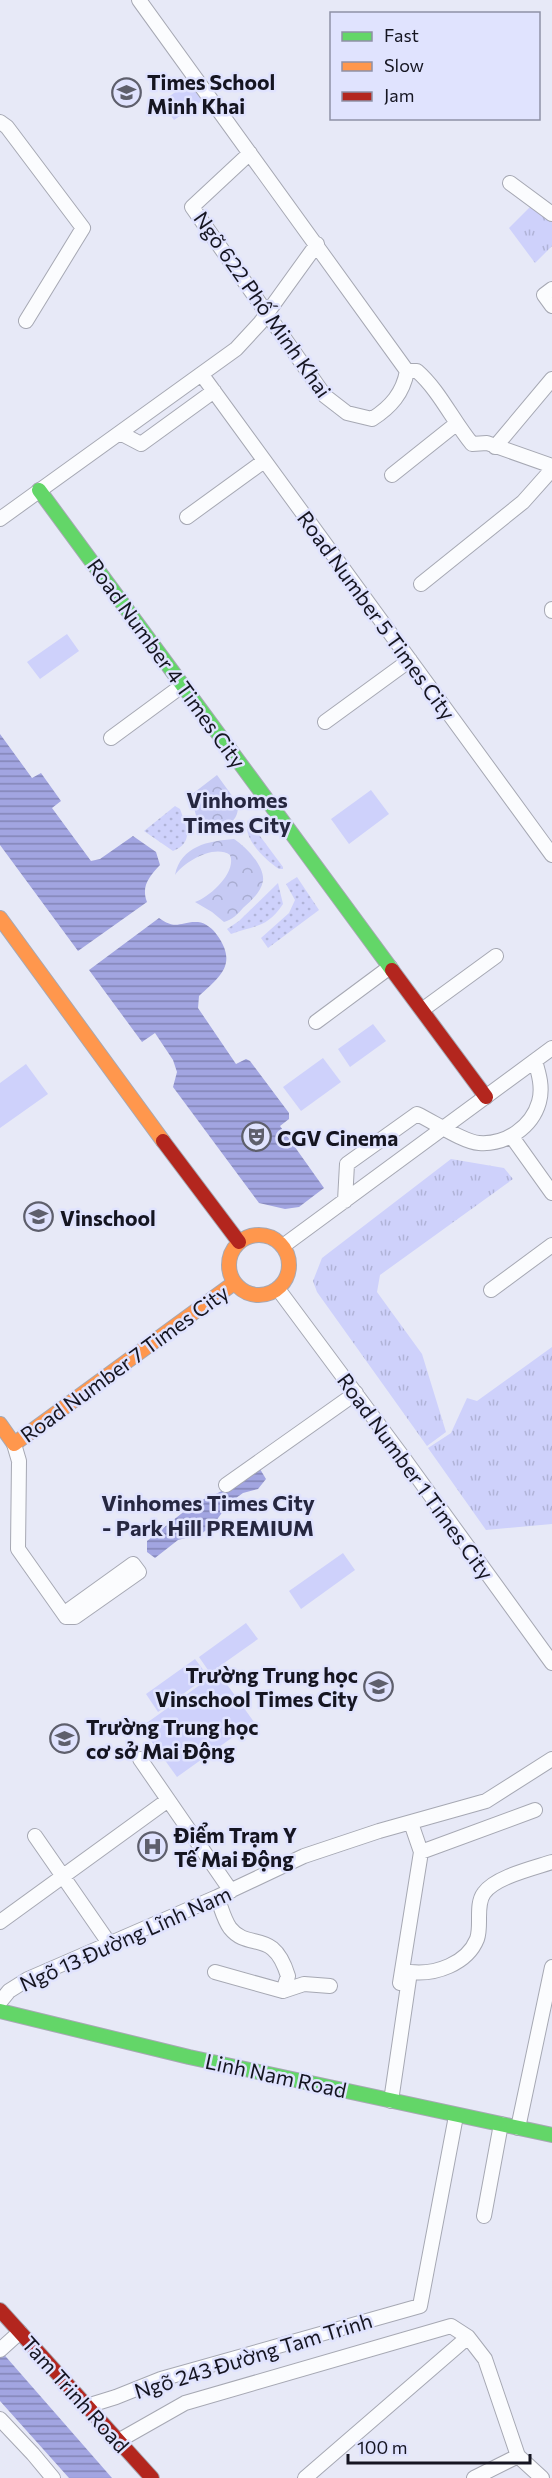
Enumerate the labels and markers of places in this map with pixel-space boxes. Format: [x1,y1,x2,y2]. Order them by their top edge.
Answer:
place label: Times School Minh Khai [147,69,275,118]
school or university icon: Times School Minh Khai [110,77,142,109]
theatre icon: CGV Cinema [240,1121,272,1153]
place label: CGV Cinema [277,1125,398,1150]
school or university icon: Vinschool [23,1201,55,1233]
place label: Vinschool [60,1205,156,1230]
place label: Trường Trung học Vinschool Times City [155,1662,358,1711]
school or university icon: Trường Trung học Vinschool Times City [363,1670,395,1702]
place label: Trường Trung học cơ sở Mai Động [86,1714,258,1764]
school or university icon: Trường Trung học cơ sở Mai Động [49,1722,81,1754]
place label: Điểm Trạm Y Tế Mai Động [173,1822,297,1872]
hospital icon: Điểm Trạm Y Tế Mai Động [137,1830,169,1862]

